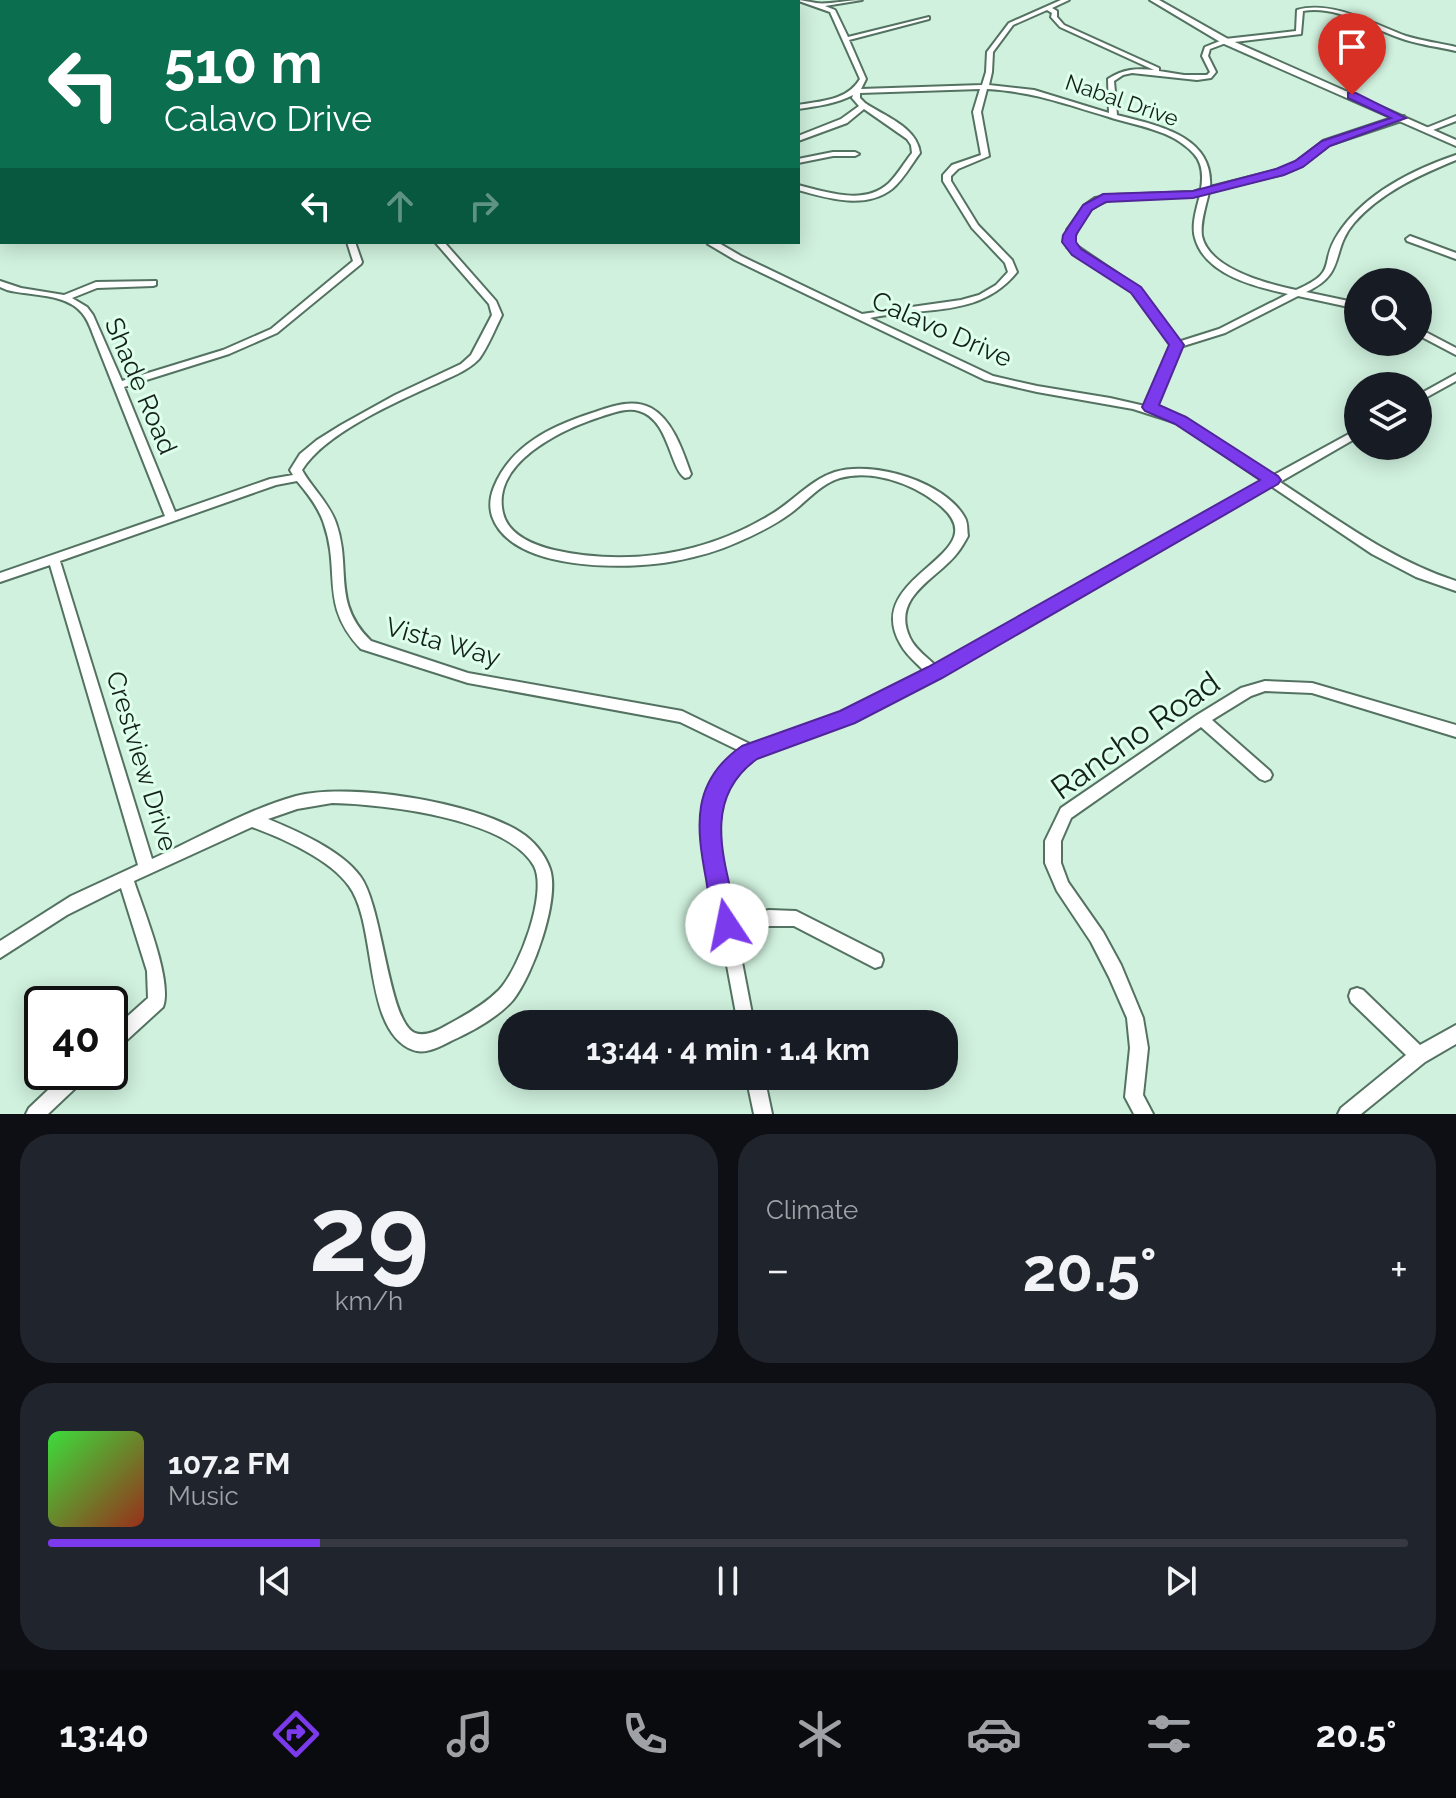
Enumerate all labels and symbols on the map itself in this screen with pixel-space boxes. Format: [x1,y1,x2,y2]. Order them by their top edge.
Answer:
pin [1318,13,1386,95]
street label: Nabal Drive [1062,69,1182,132]
street label: Calavo Drive [867,285,1017,373]
street label: Shade Road [99,313,183,459]
street label: Vista Way [382,611,504,673]
street label: Rancho Road [1044,663,1226,807]
street label: Crestview Drive [100,667,184,855]
position arrow [685,883,769,967]
speed limit sign: 40 [24,986,128,1090]

